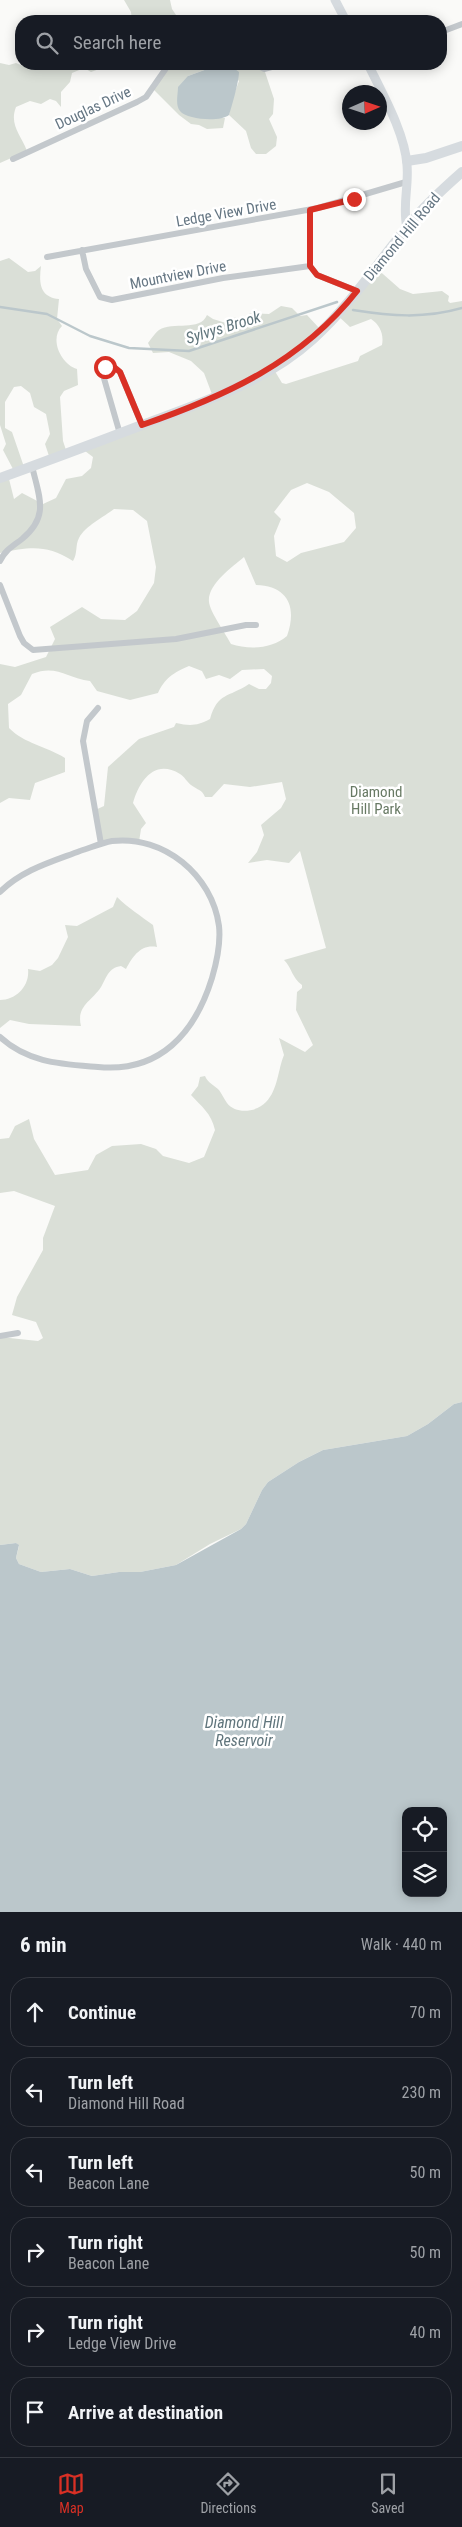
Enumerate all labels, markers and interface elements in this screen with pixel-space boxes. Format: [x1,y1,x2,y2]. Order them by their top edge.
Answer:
search box [15,15,447,70]
icon: search [33,29,61,57]
text: Search here [73,31,161,54]
street label: Douglas Drive [52,83,134,133]
north arrow [342,85,387,130]
route end [343,188,366,211]
street label: Diamond Hill Road [360,189,444,285]
street label: Ledge View Drive [174,195,278,231]
street label: Mountview Drive [128,257,228,293]
water label: Sylvys Brook [183,307,264,348]
route start [94,356,117,379]
park label: Diamond Hill Park [350,783,402,818]
water label: Diamond Hill Reservoir [205,1713,284,1750]
map controls [402,1807,447,1897]
button: locate [402,1807,447,1852]
button: layers [402,1852,447,1897]
text: 6 min [20,1933,67,1957]
text: Walk · 440 m [361,1935,442,1954]
icon: ahead [21,1998,49,2026]
text: Continue [68,2001,136,2024]
text: 70 m [409,2003,441,2022]
text: Turn left [68,2071,133,2094]
icon: left [21,2078,49,2106]
text: 230 m [402,2083,441,2102]
text: Diamond Hill Road [68,2094,185,2113]
text: Turn left [68,2151,133,2174]
icon: left [21,2158,49,2186]
text: 50 m [409,2163,441,2182]
text: Beacon Lane [68,2174,149,2193]
text: Turn right [68,2231,143,2254]
icon: right [21,2238,49,2266]
text: 50 m [409,2243,441,2262]
text: Beacon Lane [68,2254,149,2273]
text: Turn right [68,2311,143,2334]
icon: right [21,2318,49,2346]
text: 40 m [409,2323,441,2342]
text: Ledge View Drive [68,2334,176,2353]
icon: arrive [21,2398,49,2426]
text: Arrive at destination [68,2401,223,2424]
tab: Map [57,2470,85,2516]
tab: Directions [200,2470,256,2516]
tab: Saved [371,2470,405,2516]

